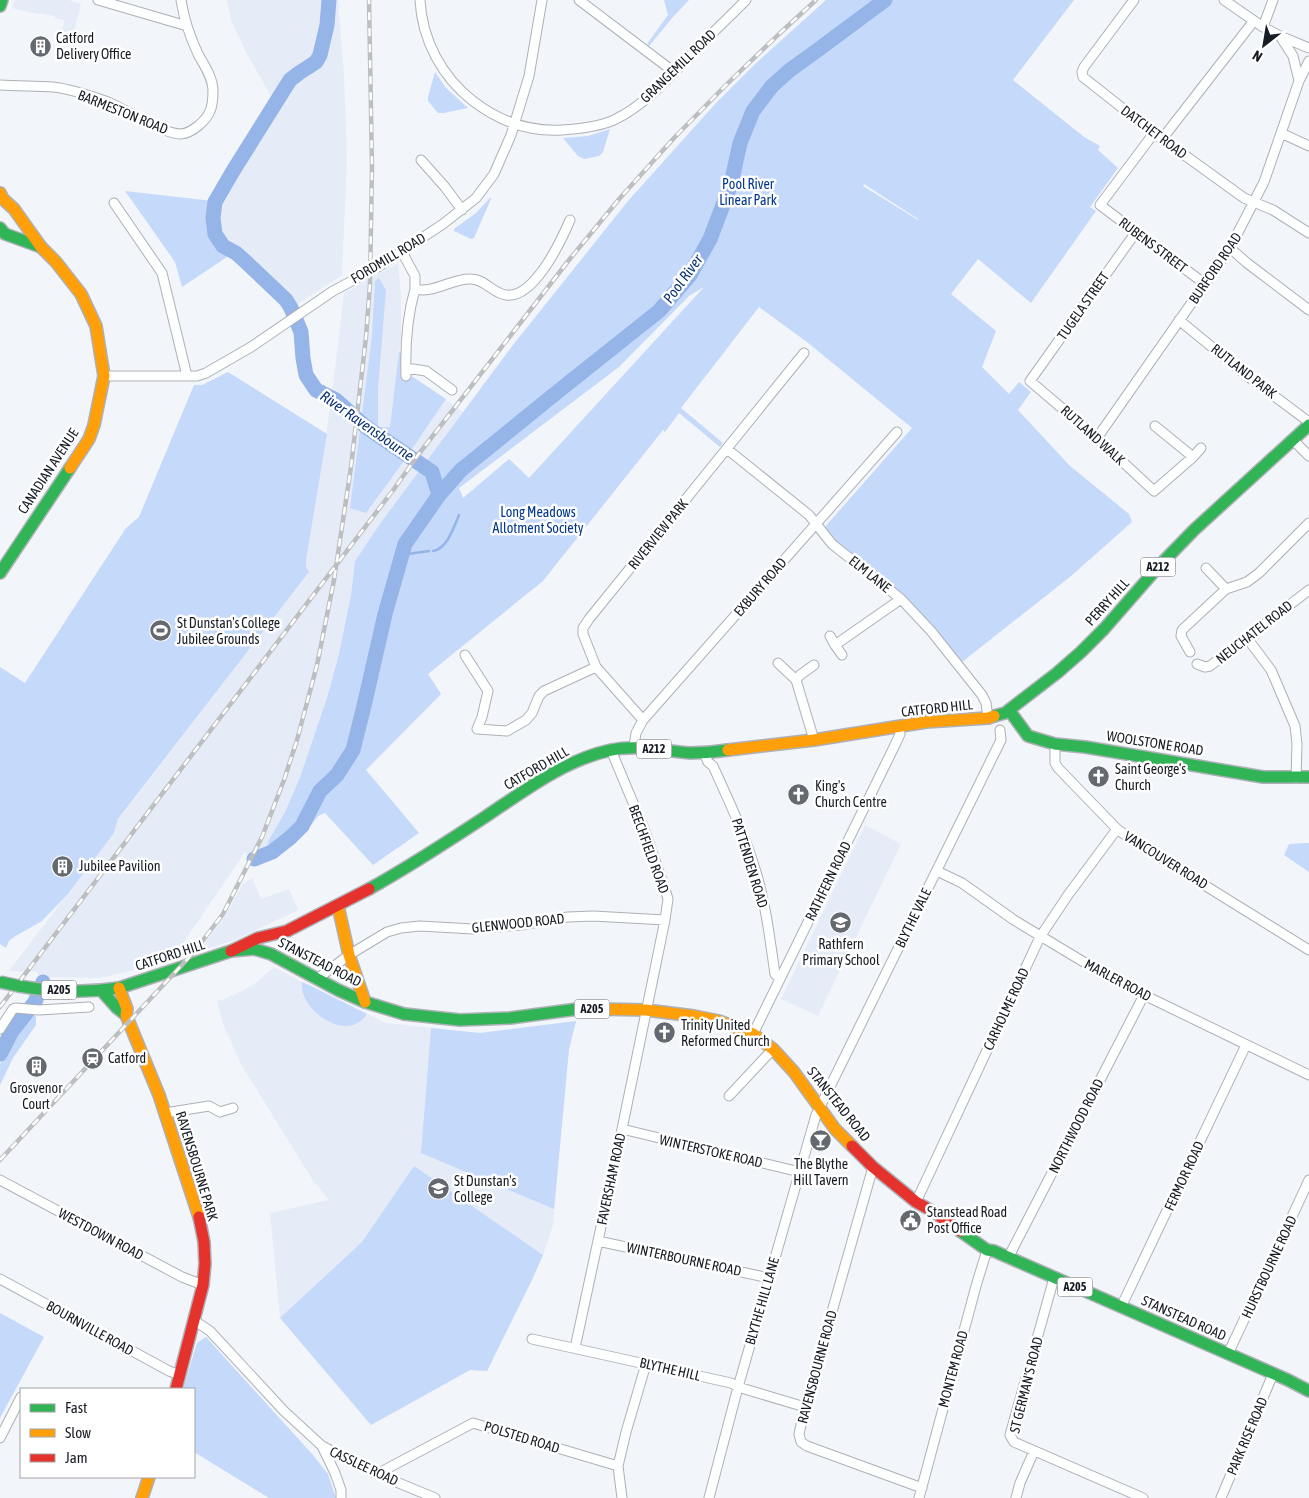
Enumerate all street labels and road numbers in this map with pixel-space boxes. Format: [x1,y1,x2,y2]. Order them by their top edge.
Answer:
street label: GRANGEMILL ROAD [637,26,719,106]
street label: BARMESTON ROAD [76,87,170,137]
street label: DATCHET ROAD [1118,102,1190,162]
street label: RUBENS STREET [1116,214,1190,276]
street label: FORDMILL ROAD [348,229,428,287]
street label: BURFORD ROAD [1185,229,1245,307]
street label: TUGELA STREET [1054,269,1112,343]
street label: RUTLAND PARK [1208,340,1280,402]
street label: RUTLAND WALK [1058,402,1128,468]
street label: CANADIAN AVENUE [14,425,82,517]
street label: RIVERVIEW PARK [625,496,691,572]
street label: ELM LANE [846,552,894,596]
street label: EXBURY ROAD [730,554,790,619]
road number: A212 [1140,558,1176,576]
street label: PERRY HILL [1082,575,1133,629]
street label: NEUCHATEL ROAD [1213,597,1295,667]
street label: CATFORD HILL [900,696,974,720]
street label: WOOLSTONE ROAD [1106,727,1205,759]
road number: A212 [636,740,672,759]
street label: CATFORD HILL [501,743,572,793]
street label: BEECHFIELD ROAD [626,803,672,896]
street label: PATTENDEN ROAD [729,816,771,910]
street label: VANCOUVER ROAD [1121,828,1211,892]
street label: RATHFERN ROAD [802,839,854,923]
street label: BLYTHE VALE [892,886,934,950]
street label: GLENWOOD ROAD [471,910,565,936]
street label: STANSTEAD ROAD [276,934,364,990]
street label: CATFORD HILL [133,936,207,974]
street label: MARLER ROAD [1082,956,1154,1004]
street label: CARHOLME ROAD [980,965,1032,1053]
road number: A205 [42,980,76,1000]
road number: A205 [574,1000,610,1019]
street label: STANSTEAD ROAD [804,1064,874,1144]
street label: NORTHWOOD ROAD [1045,1076,1107,1176]
street label: RAVENSBOURNE PARK [173,1109,221,1223]
street label: FAVERSHAM ROAD [593,1131,629,1226]
street label: WINTERSTOKE ROAD [658,1131,764,1171]
street label: FERMOR ROAD [1161,1139,1207,1213]
street label: WESTDOWN ROAD [56,1205,146,1263]
street label: HURSTBOURNE ROAD [1238,1213,1300,1321]
street label: WINTERBOURNE ROAD [625,1239,743,1279]
street label: BLYTHE HILL LANE [742,1255,782,1347]
road number: A205 [1058,1277,1092,1296]
street label: STANSTEAD ROAD [1139,1292,1229,1344]
street label: BOURNVILLE ROAD [44,1297,137,1359]
street label: RAVENSBOURNE ROAD [794,1309,840,1425]
street label: MONTEM ROAD [935,1329,971,1409]
street label: ST GERMAN'S ROAD [1006,1335,1046,1435]
street label: BLYTHE HILL [638,1354,703,1384]
street label: PARK RISE ROAD [1223,1395,1271,1477]
street label: POLSTED ROAD [482,1418,562,1456]
street label: CASSLEE ROAD [327,1443,401,1489]

